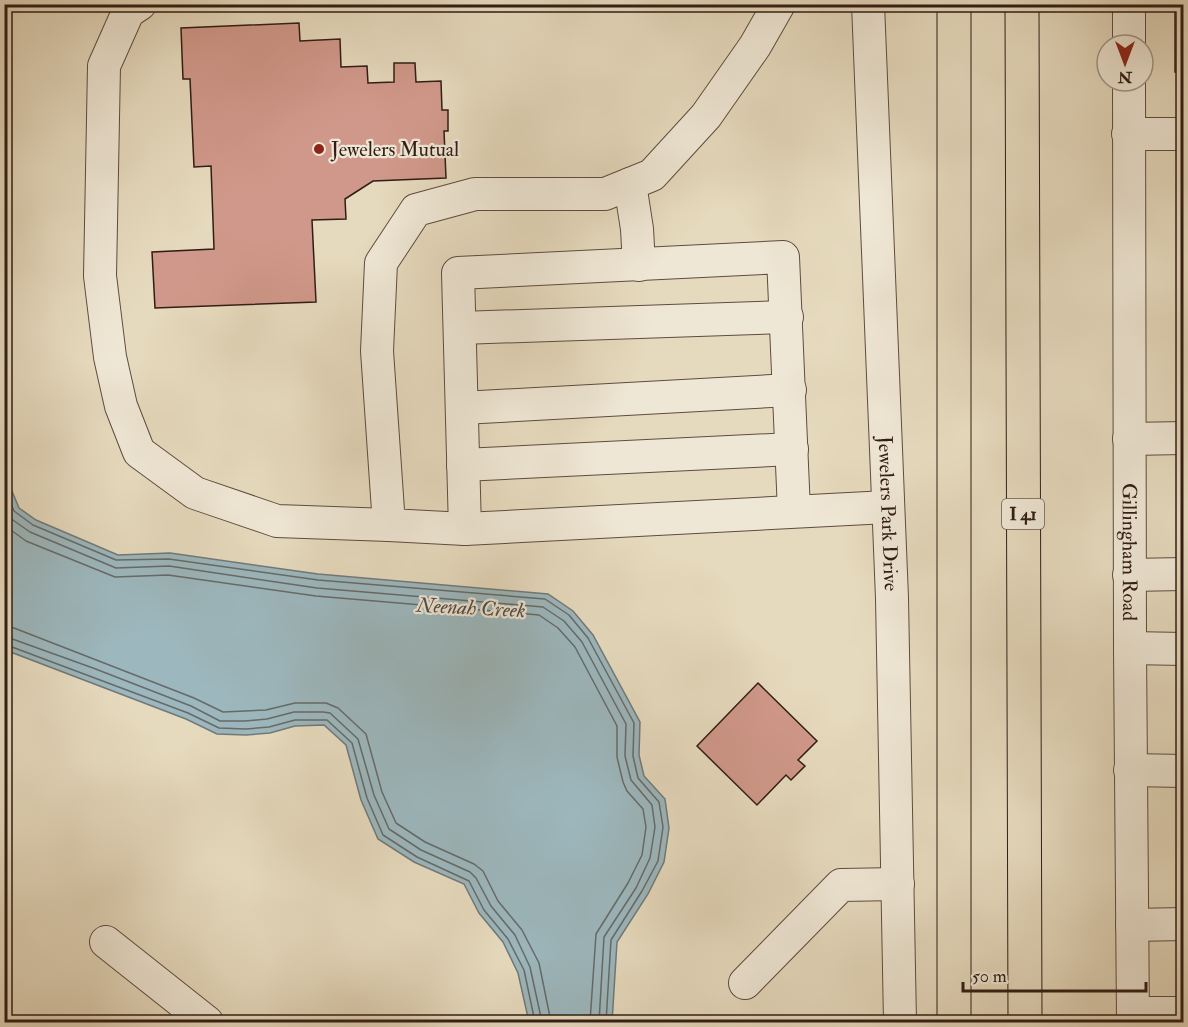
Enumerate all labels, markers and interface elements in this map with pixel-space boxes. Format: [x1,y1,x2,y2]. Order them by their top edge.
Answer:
north arrow [1095,33,1155,93]
text: N [1117,67,1133,87]
place label: Jewelers Mutual [330,137,459,162]
marker: Jewelers Mutual [312,142,326,156]
street label: Jewelers Park Drive [873,435,904,592]
street label: Gillingham Road [1117,483,1142,621]
road number: I 41 [1002,499,1044,529]
water label: Neenah Creek [415,592,526,624]
scale bar [963,955,1146,993]
text: 50 m [972,965,1007,988]

